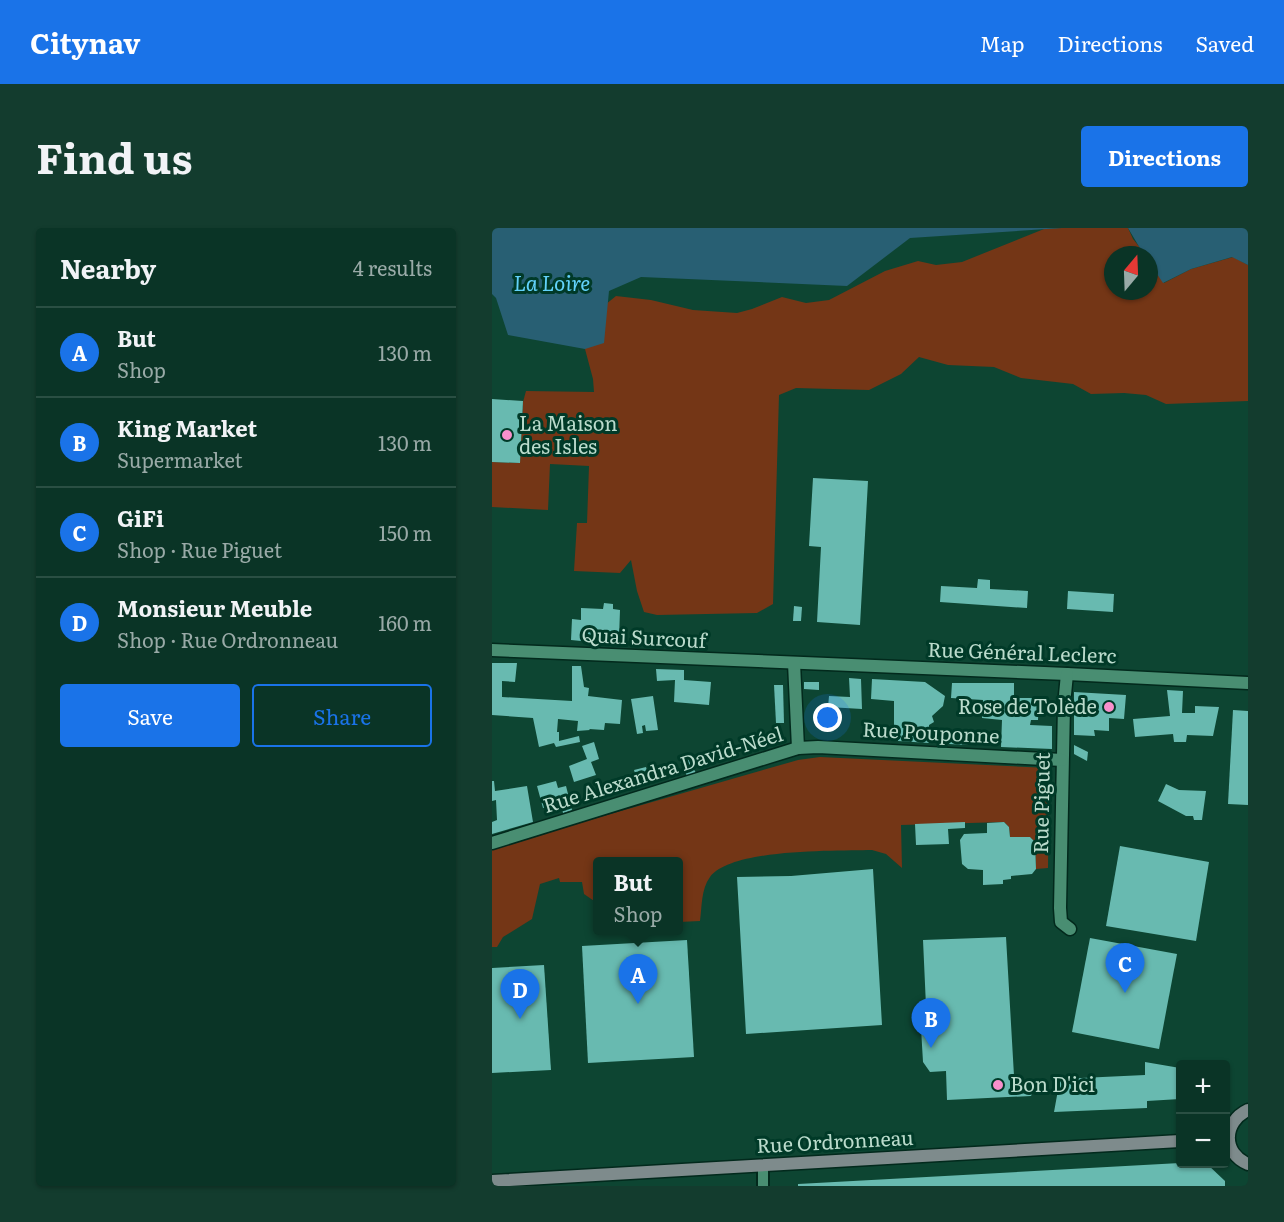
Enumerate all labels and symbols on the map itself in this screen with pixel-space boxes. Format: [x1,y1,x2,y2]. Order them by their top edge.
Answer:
north arrow [1104,246,1158,300]
water label: La Loire [514,266,590,297]
place label: La Maison des Isles [519,407,617,460]
marker: La Maison des Isles [500,428,514,442]
street label: Quai Surcouf [581,618,710,654]
street label: Rue Général Leclerc [927,633,1117,669]
place label: Rose de Tolède [958,690,1097,720]
marker: Rose de Tolède [1102,700,1116,714]
your location [813,703,842,732]
street label: Rue Pouponne [862,712,1000,750]
street label: Rue Alexandra David-Néel [539,717,786,819]
street label: Rue Piguet [1024,752,1056,854]
pin: C [1106,944,1144,993]
pin: A [618,954,658,1004]
pin: D [501,970,540,1019]
pin: B [912,998,950,1048]
place label: Bon D'ici [1010,1068,1095,1098]
marker: Bon D'ici [991,1078,1005,1092]
street label: Rue Ordronneau [755,1121,915,1159]

